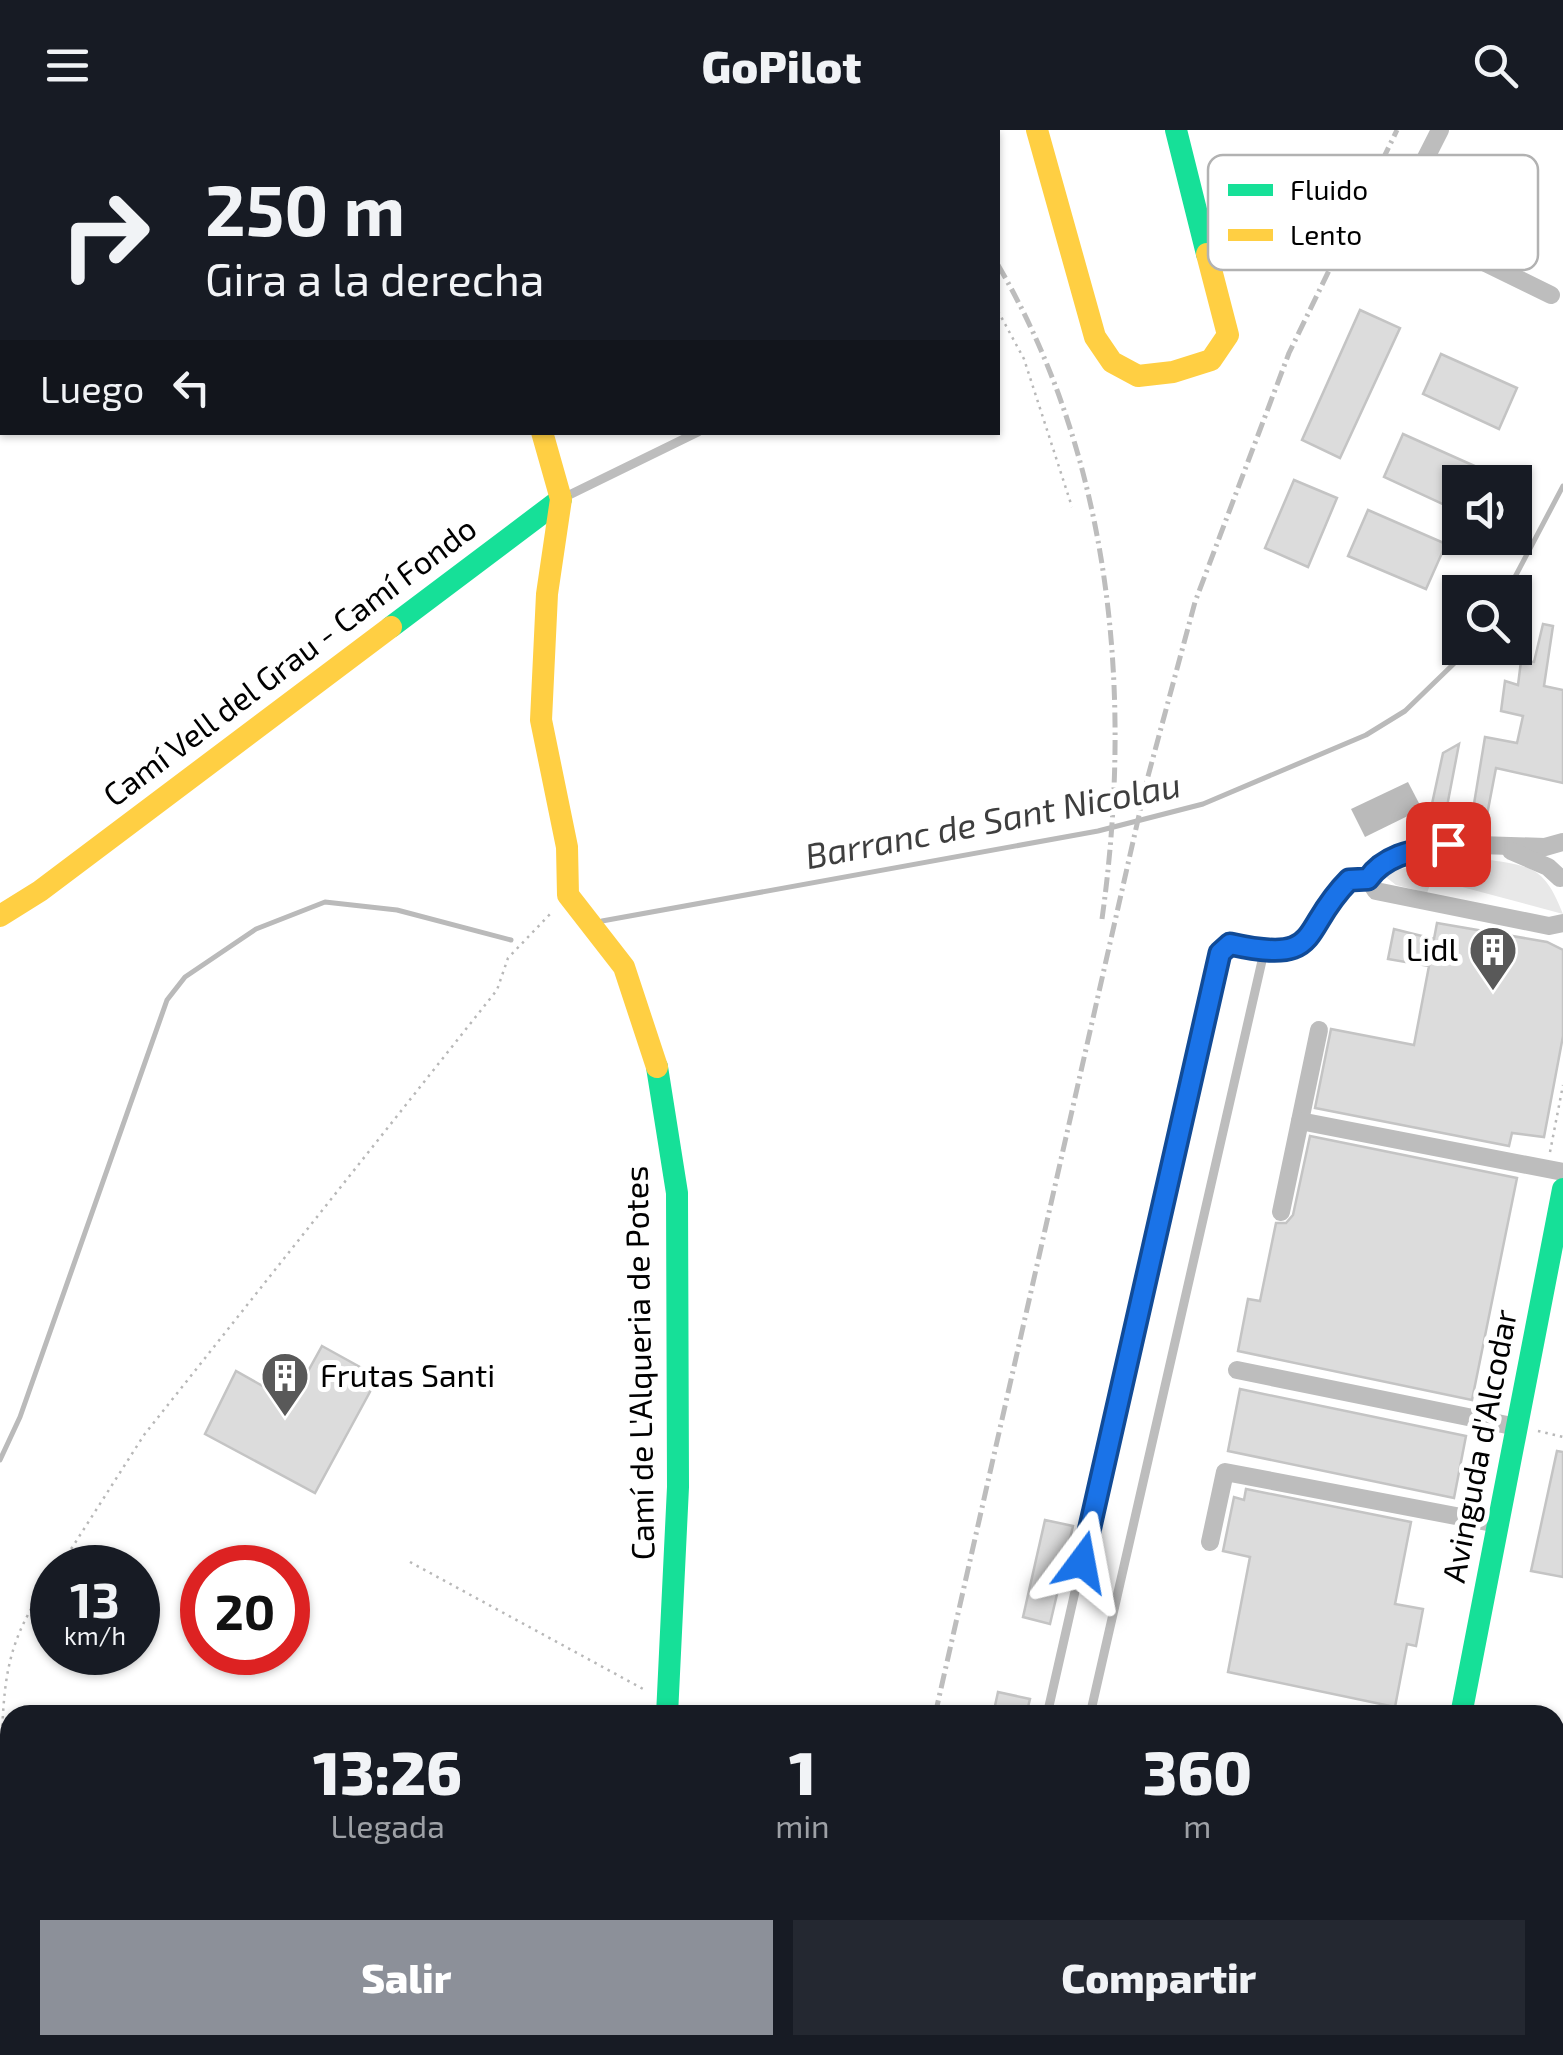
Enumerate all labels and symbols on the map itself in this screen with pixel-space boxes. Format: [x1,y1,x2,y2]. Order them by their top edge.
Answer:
legend [1208,155,1538,270]
text: Fluido [1290,172,1368,206]
text: Lento [1290,217,1362,251]
street label: Camí Vell del Grau - Camí Fondo [95,508,483,813]
water label: Barranc de Sant Nicolau [801,762,1184,876]
pin [1406,802,1491,887]
building icon: Lidl [1467,924,1519,992]
place label: Lidl [1406,929,1458,967]
street label: Camí de L'Alqueria de Potes [616,1165,660,1561]
street label: Avinguda d'Alcodar [1433,1306,1523,1585]
building icon: Frutas Santi [259,1350,311,1418]
place label: Frutas Santi [320,1355,495,1393]
position arrow [1030,1510,1134,1614]
speed limit sign: 20 [180,1545,310,1675]

